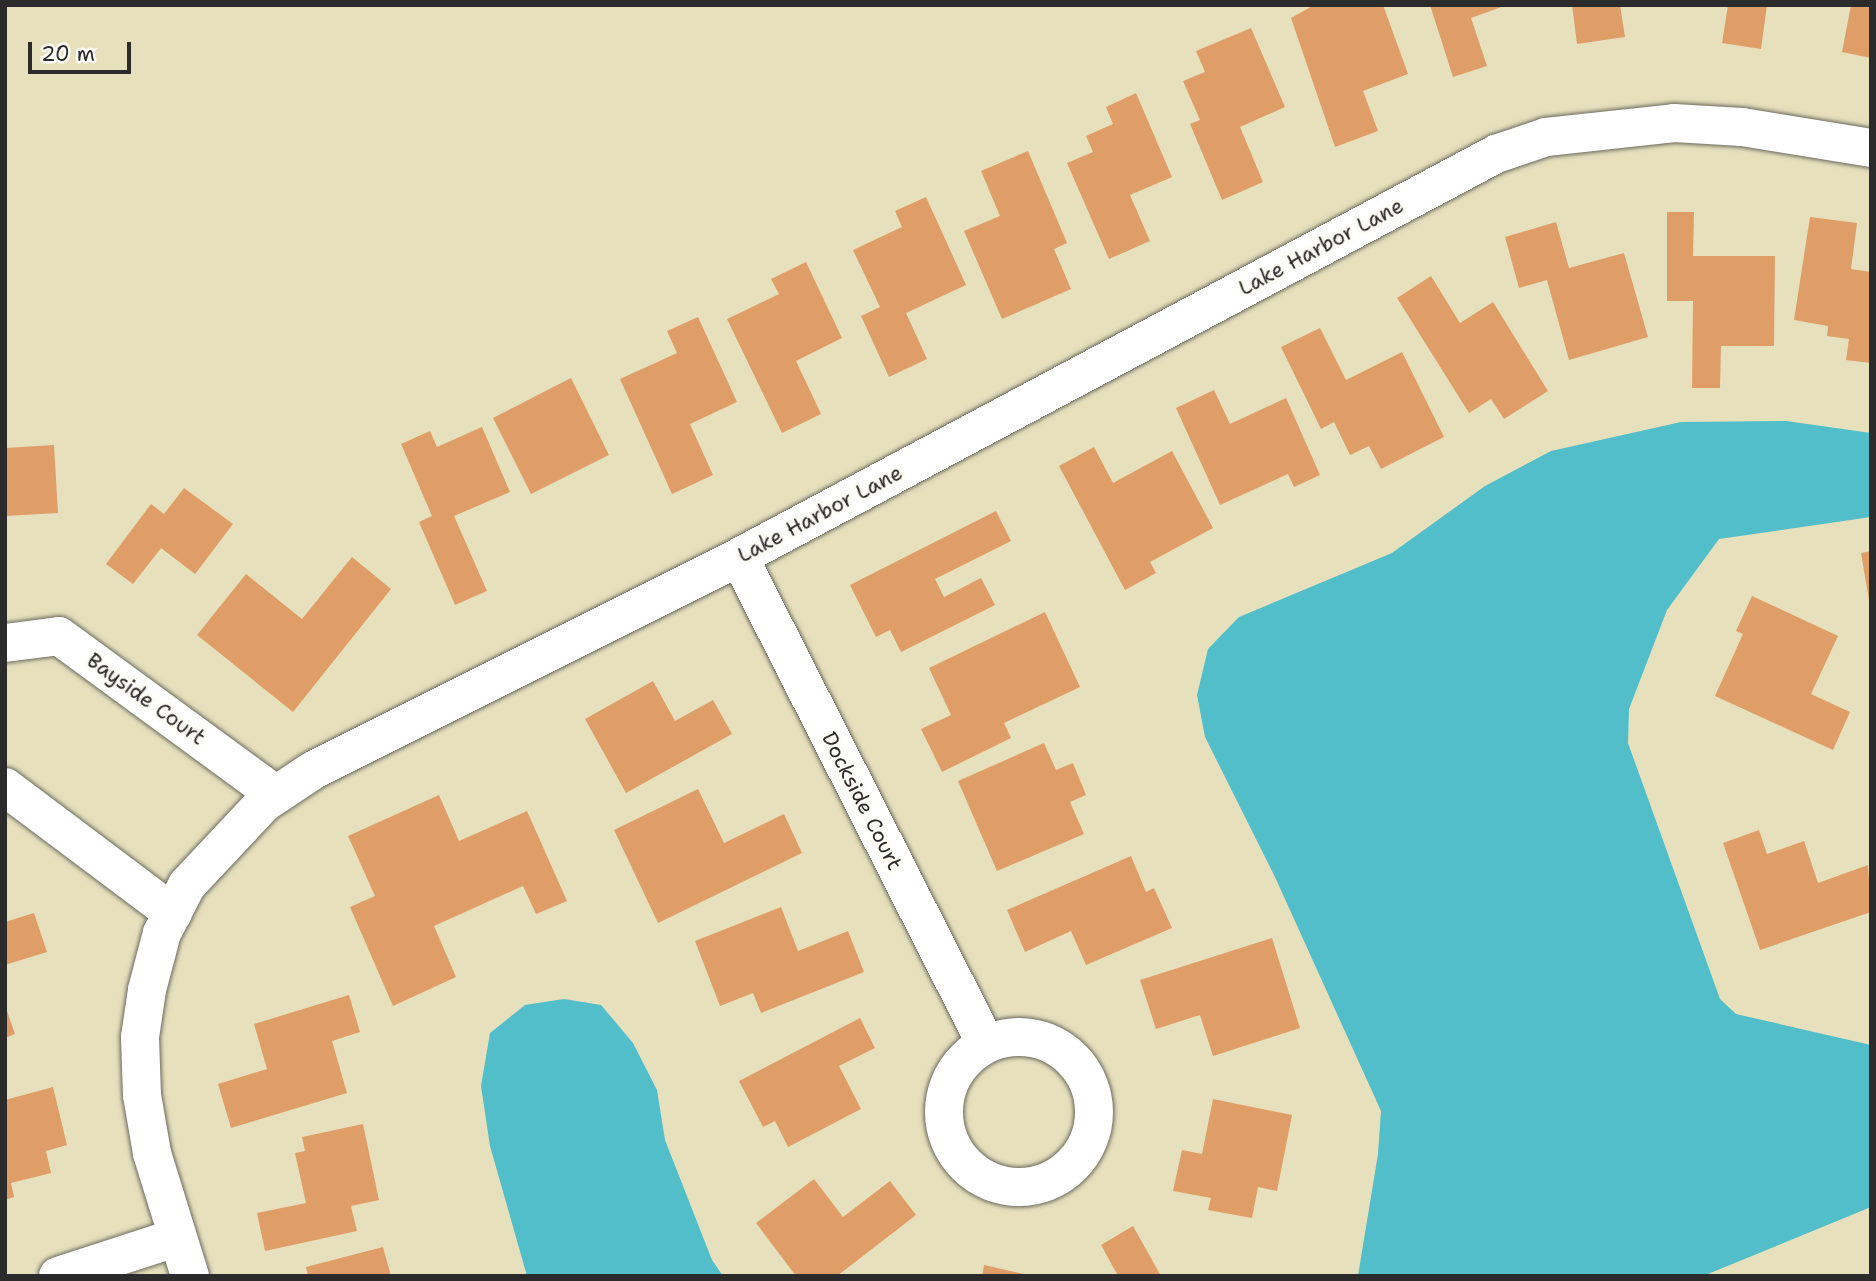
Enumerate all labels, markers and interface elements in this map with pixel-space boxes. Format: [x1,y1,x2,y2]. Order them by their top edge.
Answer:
scale bar [32,28,135,72]
text: 20 m [41,40,95,68]
street label: Lake Harbor Lane [1234,193,1408,301]
street label: Lake Harbor Lane [733,460,907,568]
street label: Bayside Court [82,648,210,750]
street label: Dockside Court [816,728,908,874]

